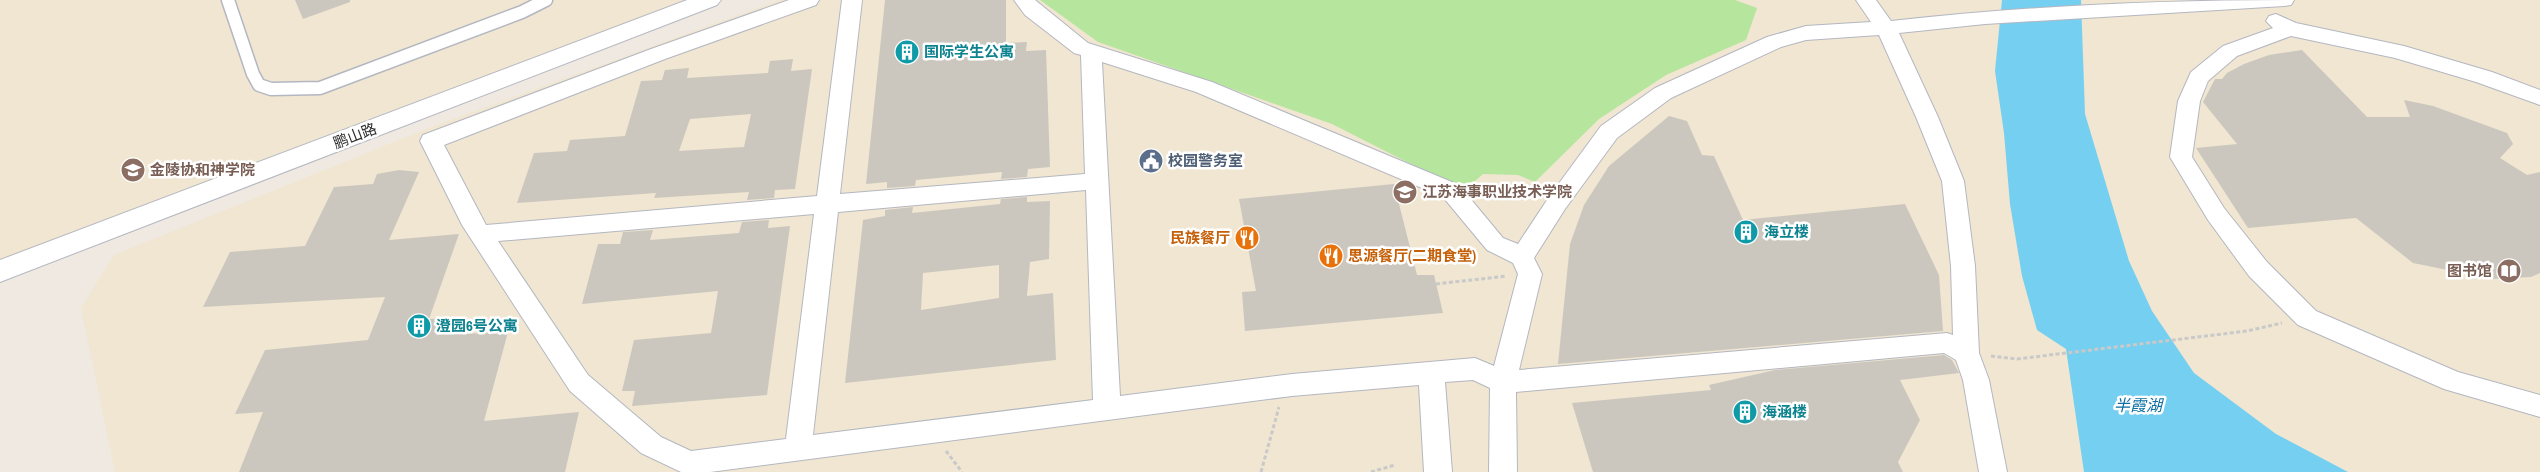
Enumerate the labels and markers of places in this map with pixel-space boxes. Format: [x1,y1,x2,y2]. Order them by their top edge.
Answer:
building icon: 国际学生公寓 [894,39,920,65]
place label: 国际学生公寓 [924,41,1014,62]
public building icon: 校园警务室 [1138,148,1164,174]
place label: 校园警务室 [1168,150,1243,171]
school or university icon: 金陵协和神学院 [120,157,146,183]
place label: 金陵协和神学院 [150,159,255,180]
school or university icon: 江苏海事职业技术学院 [1392,179,1418,205]
place label: 江苏海事职业技术学院 [1422,181,1572,202]
building icon: 海立楼 [1733,219,1759,245]
place label: 海立楼 [1764,221,1809,242]
restaurant icon: 民族餐厅 [1234,225,1260,251]
place label: 民族餐厅 [1170,227,1230,248]
restaurant icon: 思源餐厅(二期食堂) [1318,243,1344,269]
place label: 思源餐厅(二期食堂) [1348,245,1476,266]
library icon: 图书馆 [2496,258,2522,284]
place label: 图书馆 [2447,260,2492,281]
building icon: 澄园6号公寓 [406,313,432,339]
place label: 澄园6号公寓 [436,315,518,336]
building icon: 海涵楼 [1732,399,1758,425]
place label: 海涵楼 [1762,401,1807,422]

